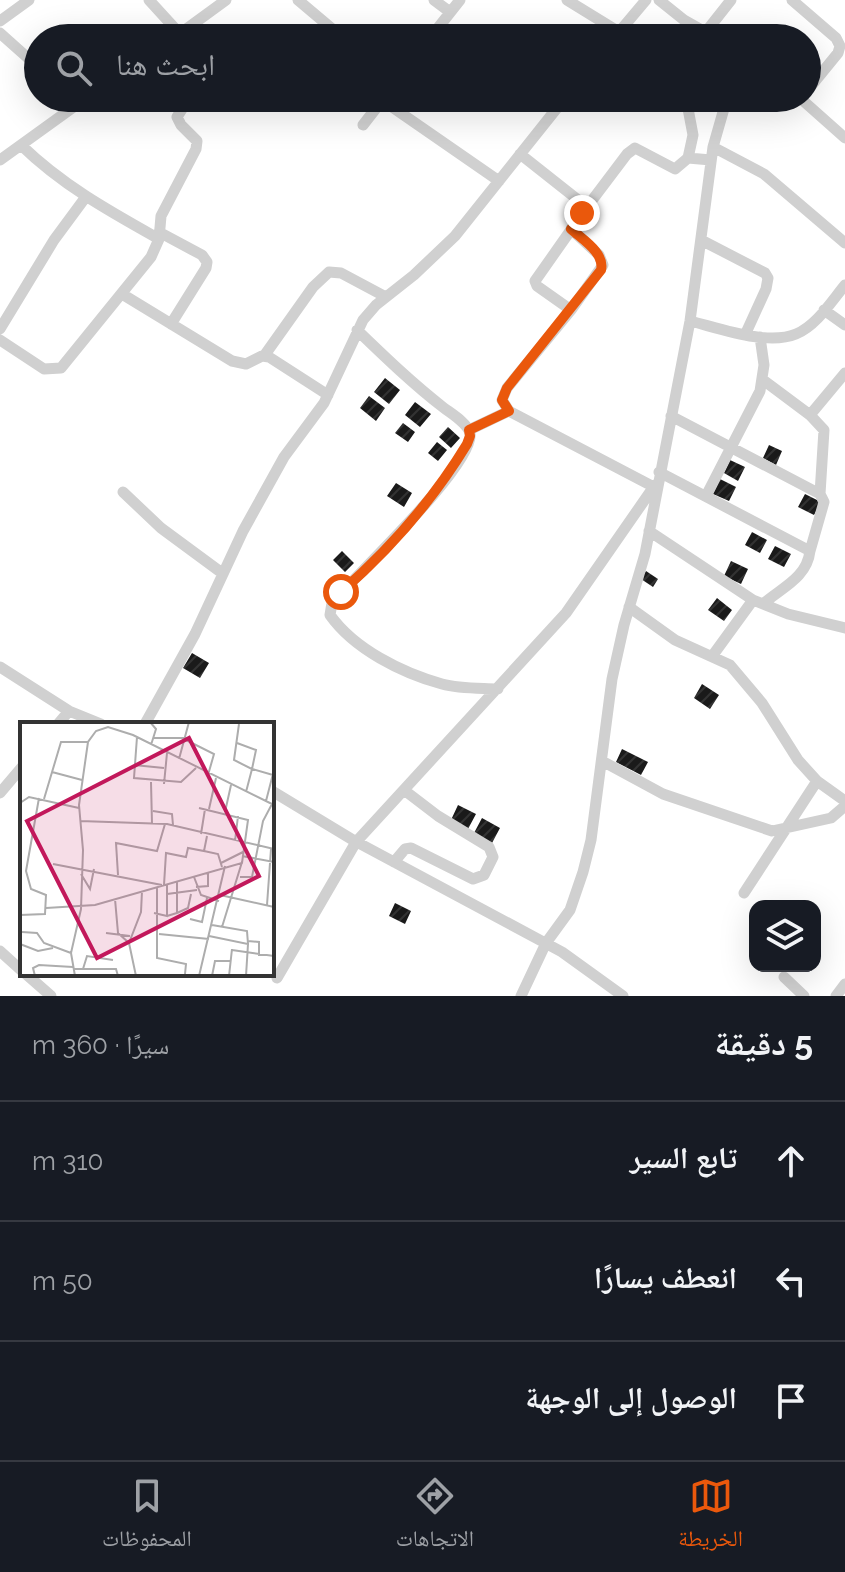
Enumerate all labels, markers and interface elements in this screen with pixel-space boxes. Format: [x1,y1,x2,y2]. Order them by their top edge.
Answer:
search box [24,24,821,112]
icon: search [52,46,96,90]
text: ابحث هنا [116,47,215,82]
route end [564,195,600,231]
route start [323,574,359,610]
inset map [20,722,274,976]
map controls [749,900,821,972]
button: layers [749,900,821,972]
text: 5 دقيقة [715,1023,813,1063]
text: سيرًا · 360 m [32,1030,169,1060]
icon: ahead [769,1139,813,1183]
text: تابع السير [630,1140,737,1175]
text: 310 m [32,1146,103,1176]
icon: left [769,1259,813,1303]
text: انعطف يسارًا [594,1260,737,1295]
text: 50 m [32,1266,93,1296]
icon: arrive [769,1379,813,1423]
text: الوصول إلى الوجهة [525,1380,737,1415]
tab: المحفوظات [102,1474,192,1560]
tab: الاتجاهات [396,1474,474,1560]
tab: الخريطة [678,1474,743,1560]

